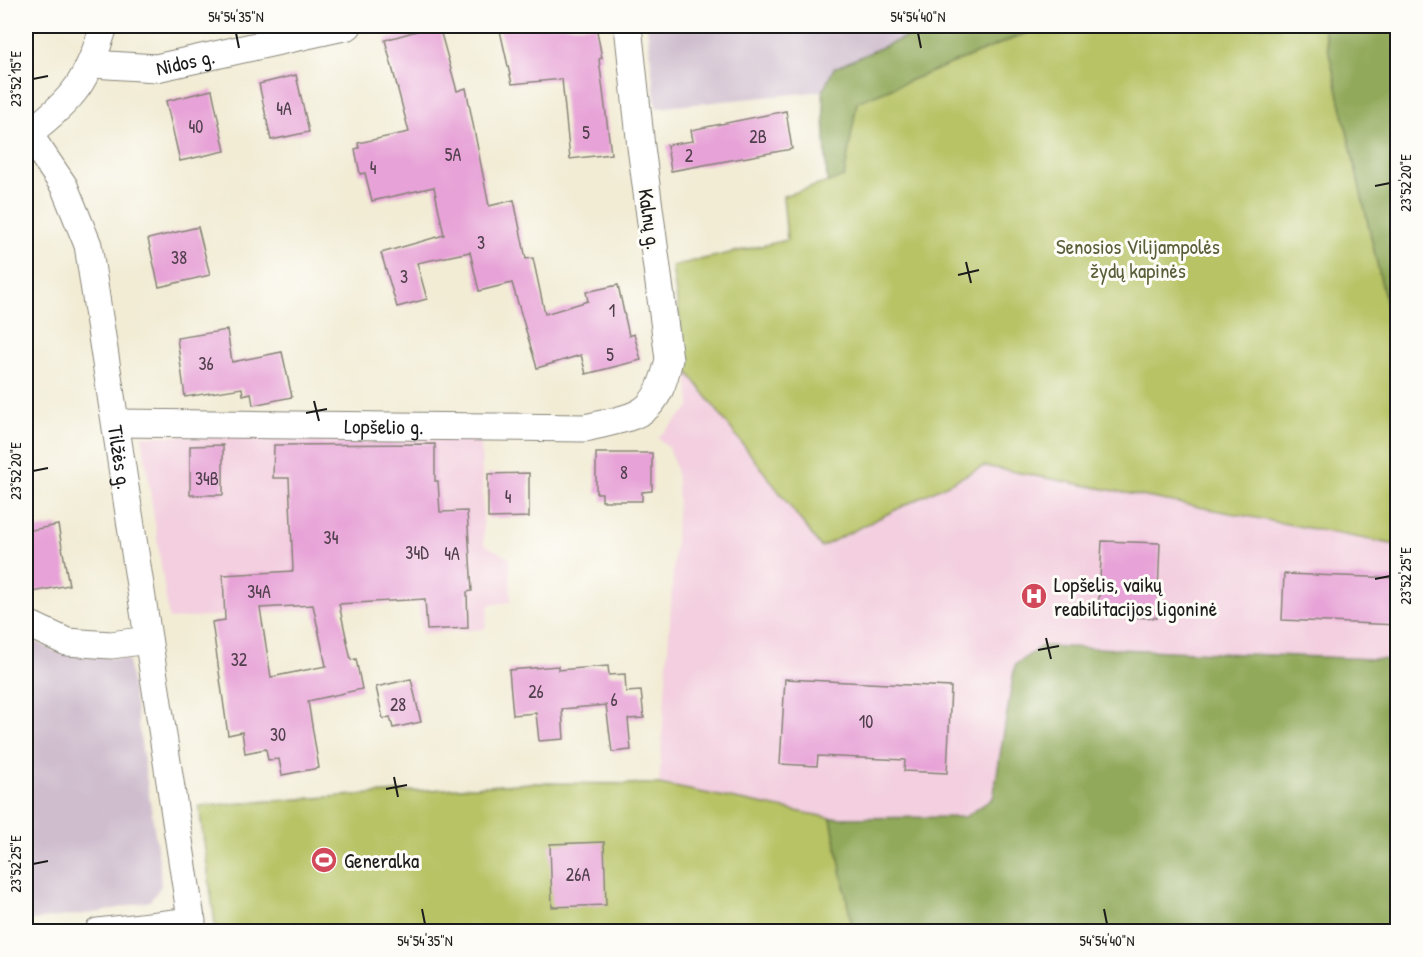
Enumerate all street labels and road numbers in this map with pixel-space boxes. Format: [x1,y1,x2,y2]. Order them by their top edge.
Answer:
street label: Nidos g. [153,41,217,82]
street label: Kalnų g. [631,187,669,251]
street label: Lopšelio g. [344,411,424,441]
street label: Tilžės g. [101,423,140,491]

